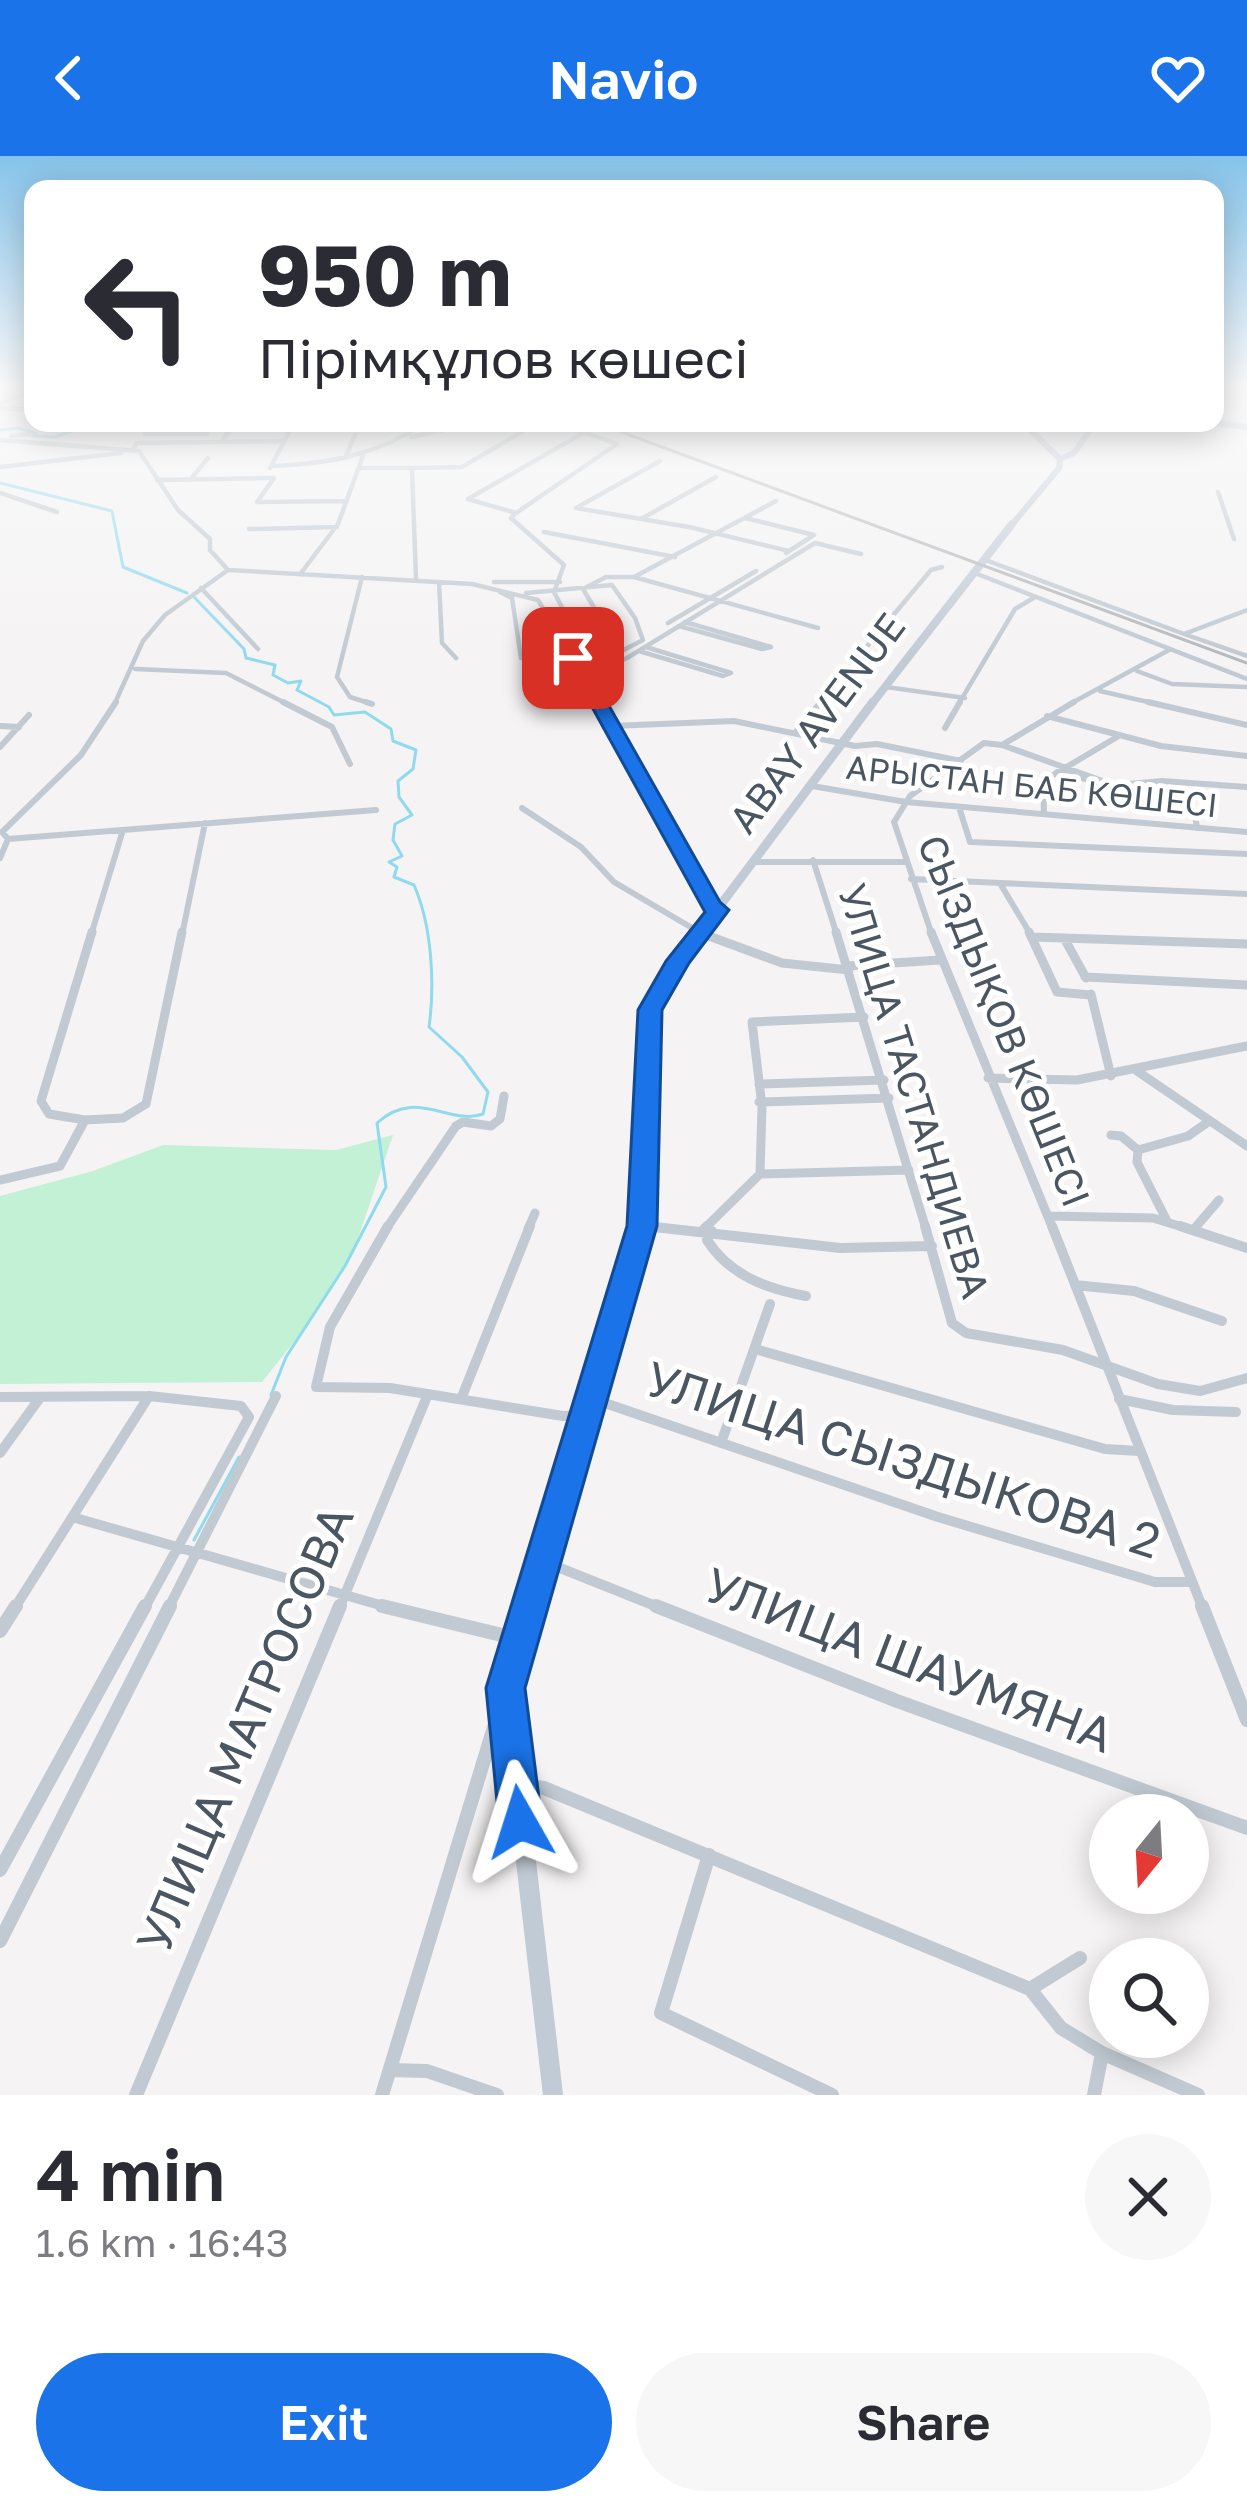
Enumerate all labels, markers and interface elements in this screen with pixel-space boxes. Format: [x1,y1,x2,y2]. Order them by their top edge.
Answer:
icon: back [36,45,102,111]
icon: heart [1145,45,1211,111]
text: Navio [549,46,698,111]
text: 950 m [258,224,512,324]
icon: left [60,228,216,384]
text: Пірімқұлов көшесі [258,325,749,390]
street label: ABAY AVENUE [719,604,914,842]
pin [522,607,624,709]
icon: arrive [540,625,606,691]
street label: АРЫСТАН БАБ КӨШЕСІ [844,747,1220,824]
street label: СЫЗДЫҚОВ КӨШЕСІ [908,828,1101,1214]
street label: УЛИЦА ТАСТАНДИЕВА [829,878,1000,1304]
street label: УЛИЦА СЫЗДЫКОВА 2 [639,1348,1168,1570]
street label: УЛИЦА МАТРОСОВА [124,1496,365,1961]
street label: УЛИЦА ШАУМЯНА [697,1554,1122,1764]
position arrow [457,1759,583,1885]
north arrow [1089,1794,1209,1914]
map controls [1089,1794,1209,2058]
button: search [1089,1938,1209,2058]
text: 4 min [36,2130,225,2217]
button: close [1085,2134,1211,2260]
text: 1.6 km · 16:43 [36,2219,289,2266]
button: Exit [36,2353,612,2491]
button: Share [636,2353,1211,2491]

